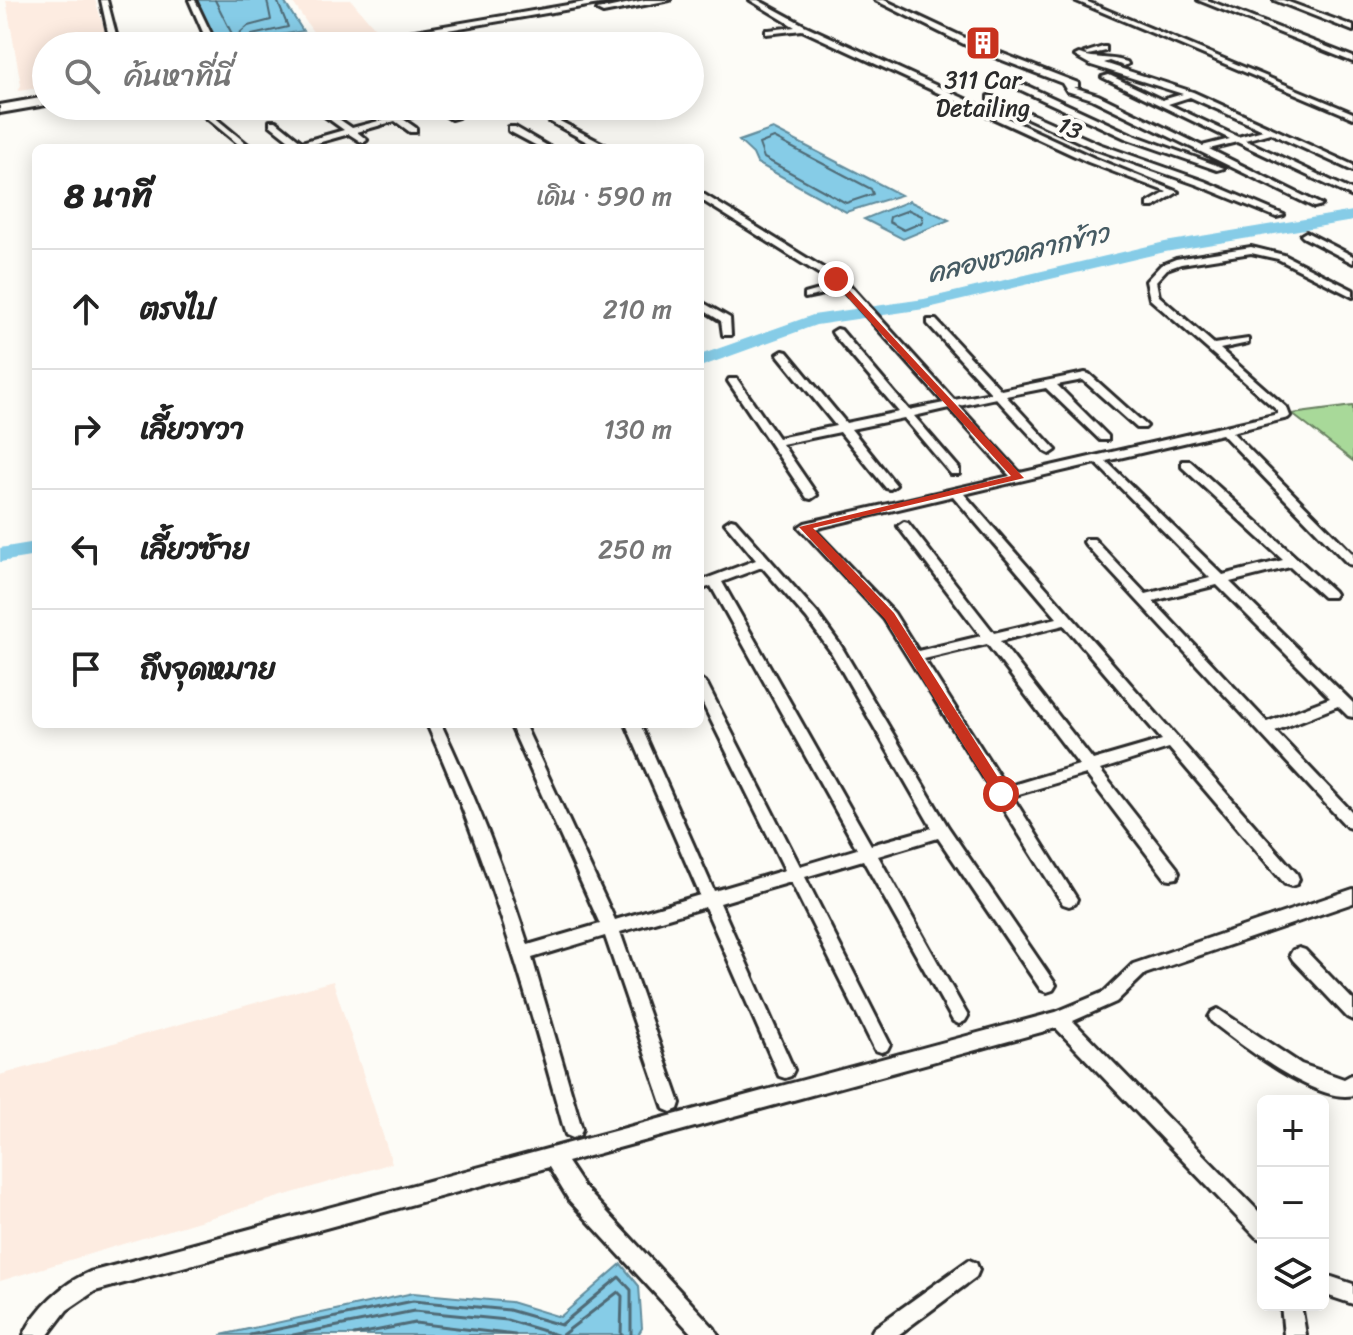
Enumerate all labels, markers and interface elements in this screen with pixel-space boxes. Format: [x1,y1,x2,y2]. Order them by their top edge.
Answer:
building icon: 311 Car Detailing [964,24,1002,62]
search box [32,32,704,120]
text: ค้นหาที่นี่ [124,49,232,103]
icon: search [60,54,104,98]
place label: 311 Car Detailing [936,59,1030,129]
street label: 13 [1050,104,1090,152]
text: 8 นาที [64,166,152,226]
text: เดิน · 590 m [536,173,672,219]
water label: คลองชวดลากข้าว [923,209,1116,296]
route end [818,261,854,297]
text: ตรงไป [140,282,215,336]
text: 210 m [603,286,672,332]
icon: ahead [64,287,108,331]
text: เลี้ยวขวา [140,402,244,456]
text: 130 m [603,406,672,452]
icon: right [64,407,108,451]
text: เลี้ยวซ้าย [140,522,250,576]
text: 250 m [598,526,672,572]
icon: left [64,527,108,571]
text: ถึงจุดหมาย [140,642,276,696]
icon: arrive [64,647,108,691]
route start [983,776,1019,812]
map controls [1257,1095,1329,1311]
button: + [1257,1095,1329,1167]
button: − [1257,1167,1329,1239]
button: layers [1257,1239,1329,1311]

